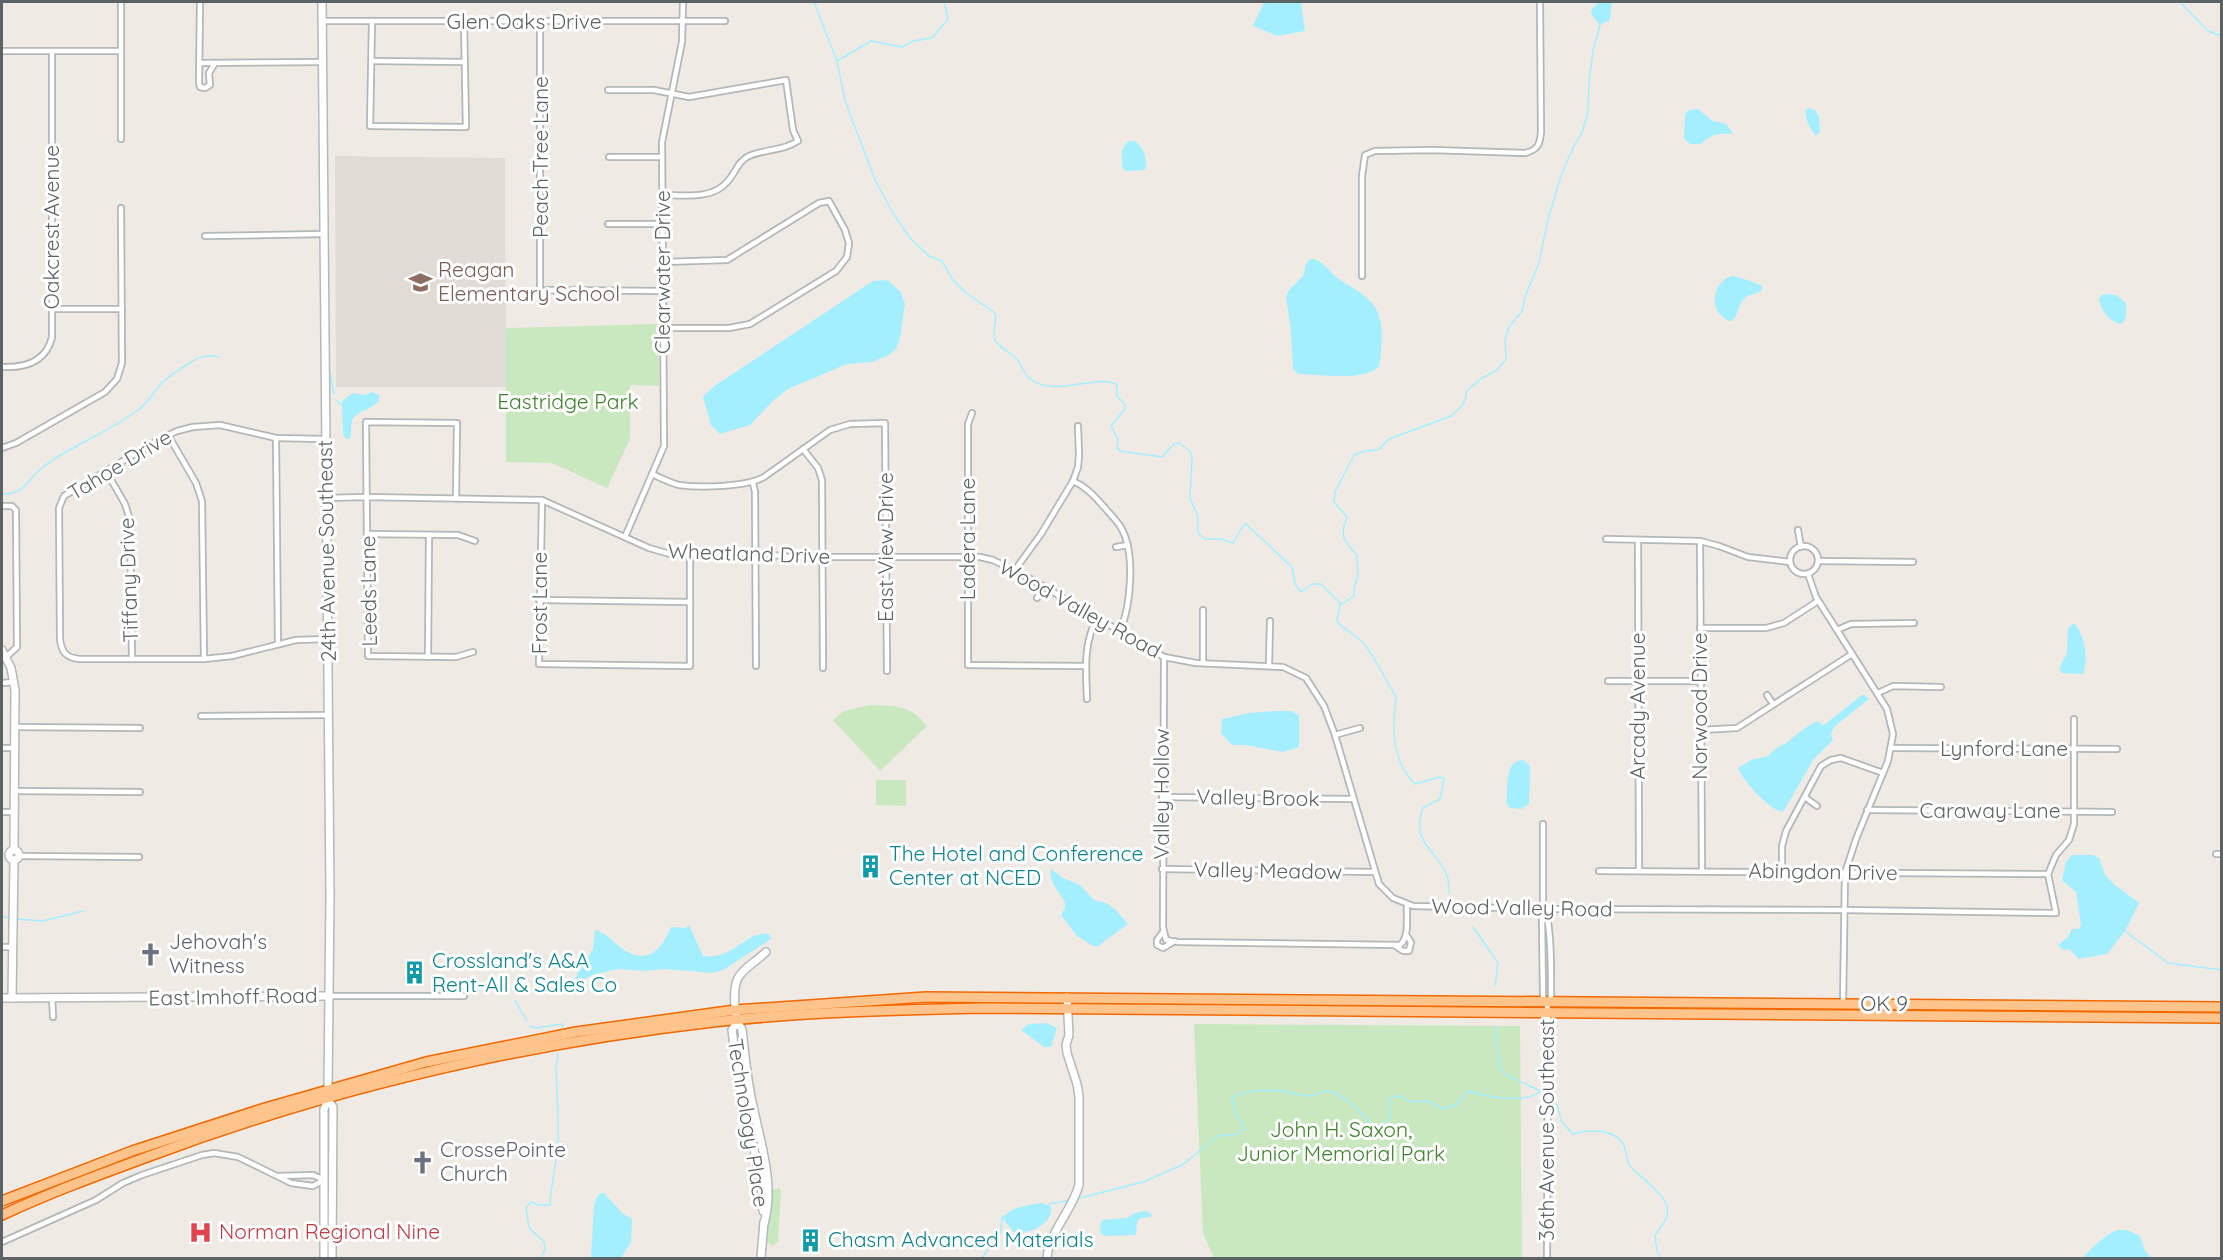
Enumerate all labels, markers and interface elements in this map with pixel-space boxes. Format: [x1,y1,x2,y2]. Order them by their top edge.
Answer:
street label: Glen Oaks Drive [446,8,602,34]
street label: Peach Tree Lane [527,76,553,238]
street label: Oakcrest Avenue [38,145,64,309]
street label: Clearwater Drive [649,190,675,354]
place label: Reagan Elementary School [438,256,620,306]
school or university icon: Reagan Elementary School [407,269,433,295]
park label: Eastridge Park [497,388,639,414]
street label: Tahoe Drive [63,423,176,505]
street label: 24th Avenue Southeast [311,440,341,662]
street label: East View Drive [872,472,898,622]
street label: Ladera Lane [954,478,980,600]
street label: Tiffany Drive [113,517,143,643]
street label: Leeds Lane [354,535,382,647]
street label: Wheatland Drive [667,537,831,569]
street label: Frost Lane [526,552,552,654]
street label: Wood Valley Road [995,553,1166,663]
street label: Arcady Avenue [1624,632,1650,780]
street label: Norwood Drive [1686,632,1712,780]
street label: Valley Hollow [1148,728,1174,860]
street label: Lynford Lane [1940,735,2068,761]
street label: Valley Brook [1196,783,1320,811]
street label: Caraway Lane [1919,797,2061,823]
place label: The Hotel and Conference Center at NCED [889,840,1143,890]
building icon: The Hotel and Conference Center at NCED [858,853,884,879]
street label: Valley Meadow [1194,856,1343,884]
street label: Abingdon Drive [1748,857,1898,885]
street label: Wood Valley Road [1431,892,1613,922]
place label: Jehovah's Witness [169,928,267,978]
church icon: Jehovah's Witness [138,941,164,967]
place label: Crossland's A&A Rent-All & Sales Co [432,947,617,997]
building icon: Crossland's A&A Rent-All & Sales Co [401,960,427,986]
street label: East Imhoff Road [148,982,318,1010]
street label: OK 9 [1860,990,1908,1016]
street label: 36th Avenue Southeast [1533,1019,1559,1241]
street label: Technology Place [723,1037,775,1209]
park label: John H. Saxon, Junior Memorial Park [1237,1116,1445,1166]
place label: CrossePointe Church [440,1136,566,1186]
church icon: CrossePointe Church [409,1149,435,1175]
place label: Norman Regional Nine [219,1218,440,1244]
hospital icon: Norman Regional Nine [188,1219,214,1245]
place label: Chasm Advanced Materials [828,1226,1094,1252]
building icon: Chasm Advanced Materials [797,1227,823,1253]

